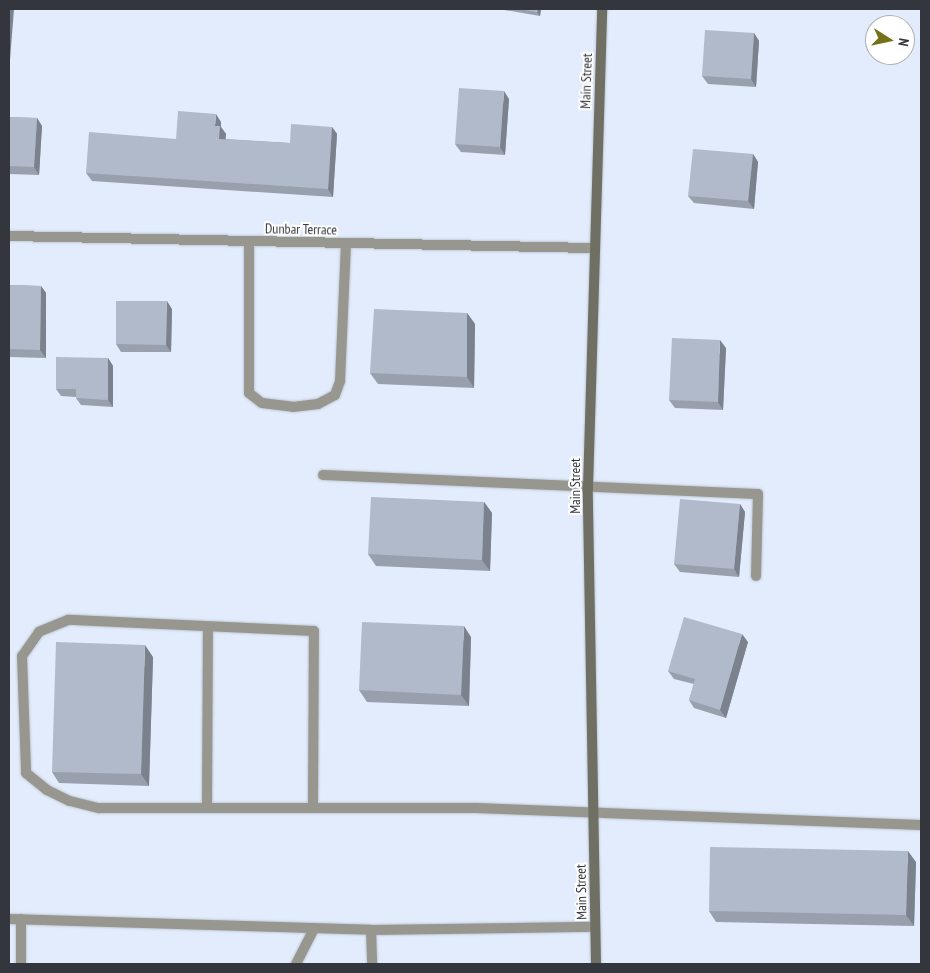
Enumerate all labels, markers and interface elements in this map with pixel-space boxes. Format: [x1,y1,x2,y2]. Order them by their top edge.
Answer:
north arrow [865,15,915,65]
text: N [894,37,913,48]
street label: Main Street [577,53,595,109]
street label: Dunbar Terrace [265,220,337,238]
street label: Main Street [567,458,583,514]
street label: Main Street [572,864,590,920]

